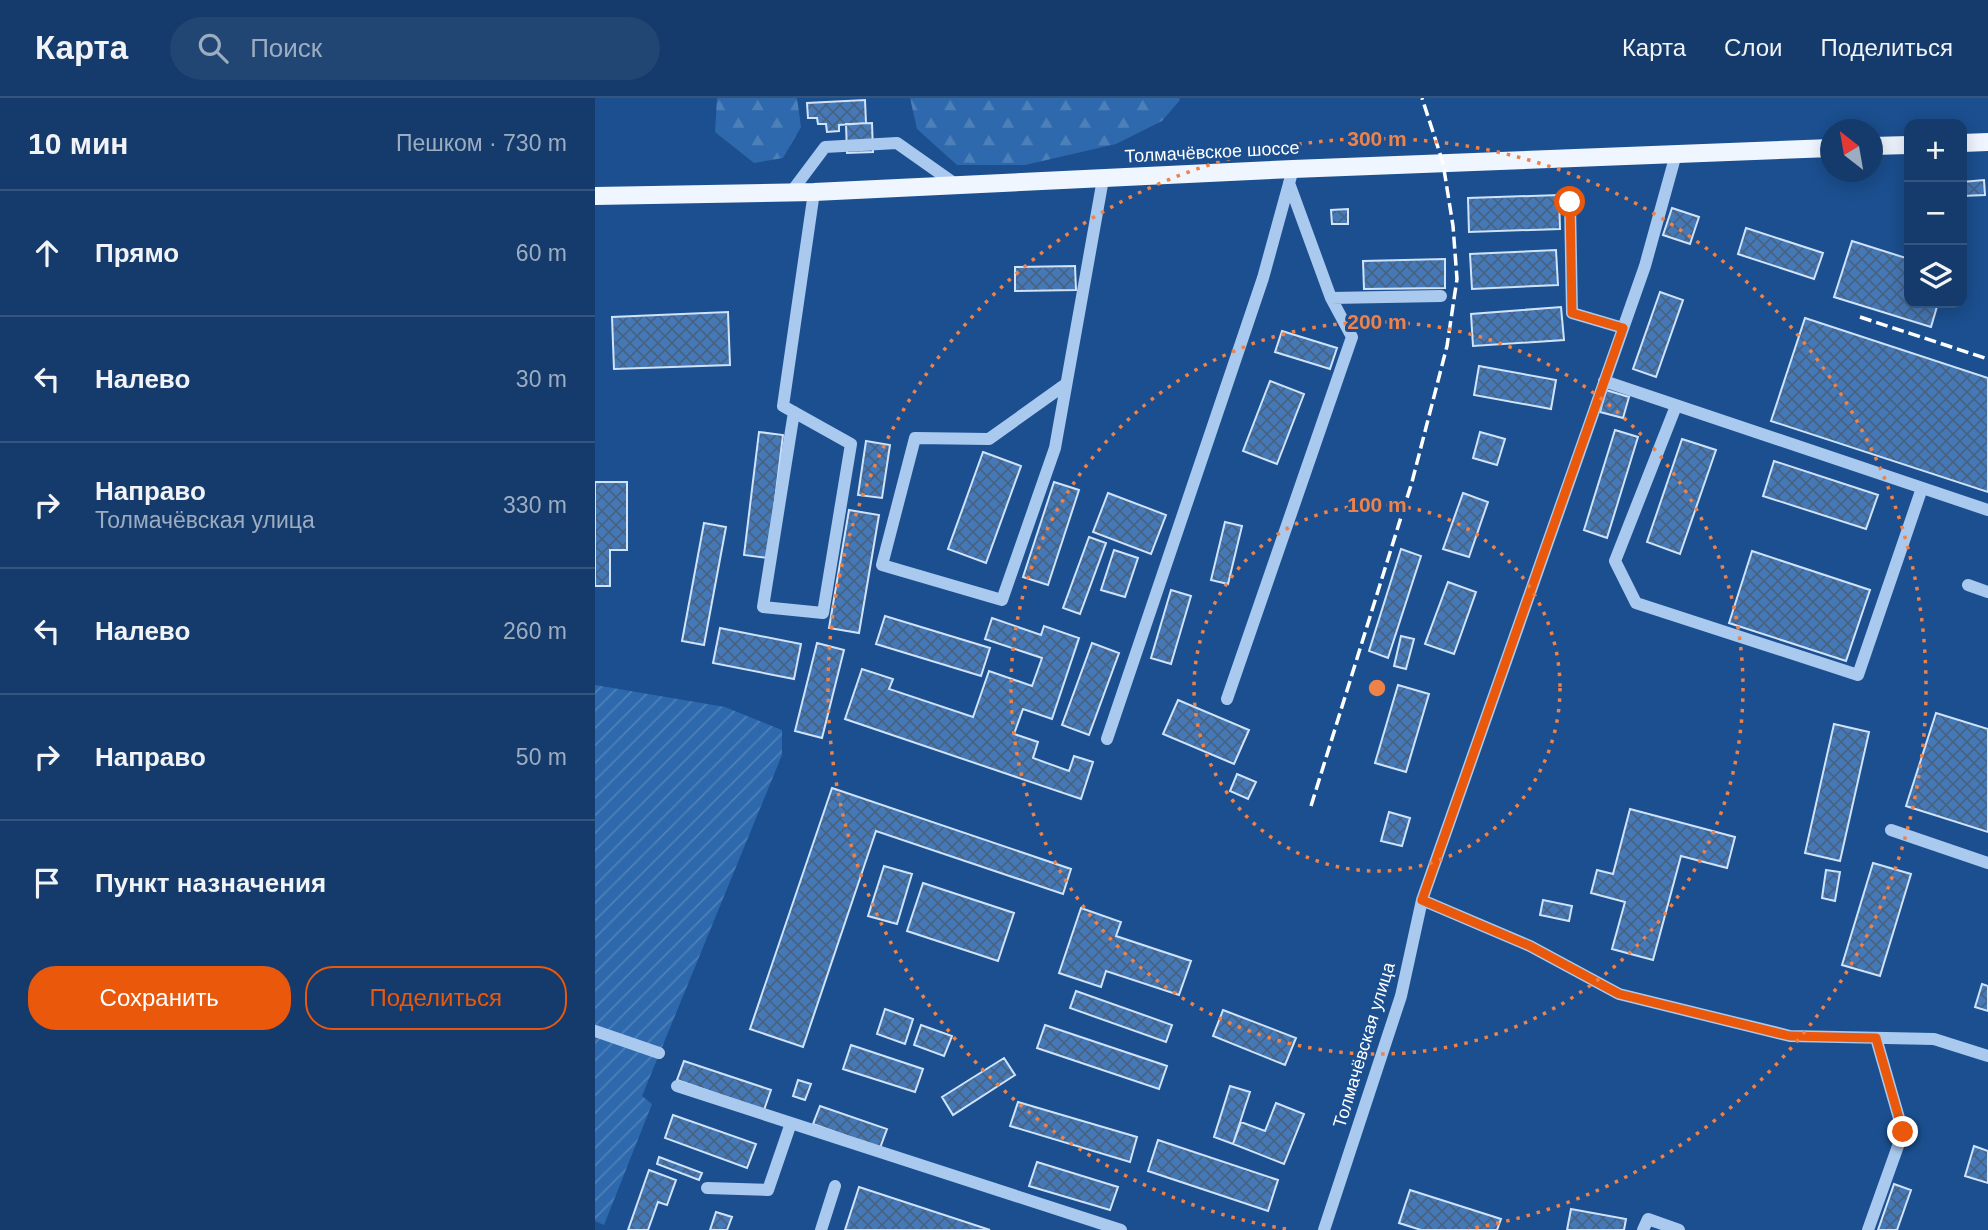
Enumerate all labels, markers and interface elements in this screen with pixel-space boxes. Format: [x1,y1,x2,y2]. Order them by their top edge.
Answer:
search box [170,17,660,80]
text: Карта [35,29,128,66]
icon: search [194,29,232,67]
text: Поиск [250,33,322,63]
text: Карта [1622,34,1686,61]
text: Слои [1724,34,1782,61]
text: Поделиться [1820,34,1953,61]
north arrow [1820,119,1883,182]
map controls [1904,119,1967,308]
button: + [1904,119,1967,182]
text: 10 мин [28,127,128,160]
text: 300 m [1347,127,1407,150]
text: Пешком · 730 m [396,130,567,156]
street label: Толмачёвское шоссе [1124,137,1300,167]
button: − [1904,182,1967,245]
route start [1554,186,1585,217]
icon: ahead [28,234,66,272]
text: Прямо [95,238,179,268]
text: 60 m [516,240,567,266]
button: layers [1904,245,1967,308]
text: 200 m [1347,310,1407,333]
icon: left [28,360,66,398]
text: Налево [95,364,190,394]
text: 30 m [516,366,567,392]
text: Направо [95,476,206,506]
icon: right [28,486,66,524]
text: 330 m [503,492,567,518]
text: 100 m [1347,493,1407,516]
text: Толмачёвская улица [95,507,315,533]
icon: left [28,612,66,650]
text: Налево [95,616,190,646]
text: 260 m [503,618,567,644]
centre of rings [1365,676,1389,700]
icon: right [28,738,66,776]
text: Направо [95,742,206,772]
text: 50 m [516,744,567,770]
icon: arrive [28,864,66,902]
text: Пункт назначения [95,868,326,898]
street label: Толмачёвская улица [1329,959,1399,1130]
button: Сохранить [28,966,291,1030]
button: Поделиться [305,966,567,1030]
route end [1887,1116,1918,1147]

